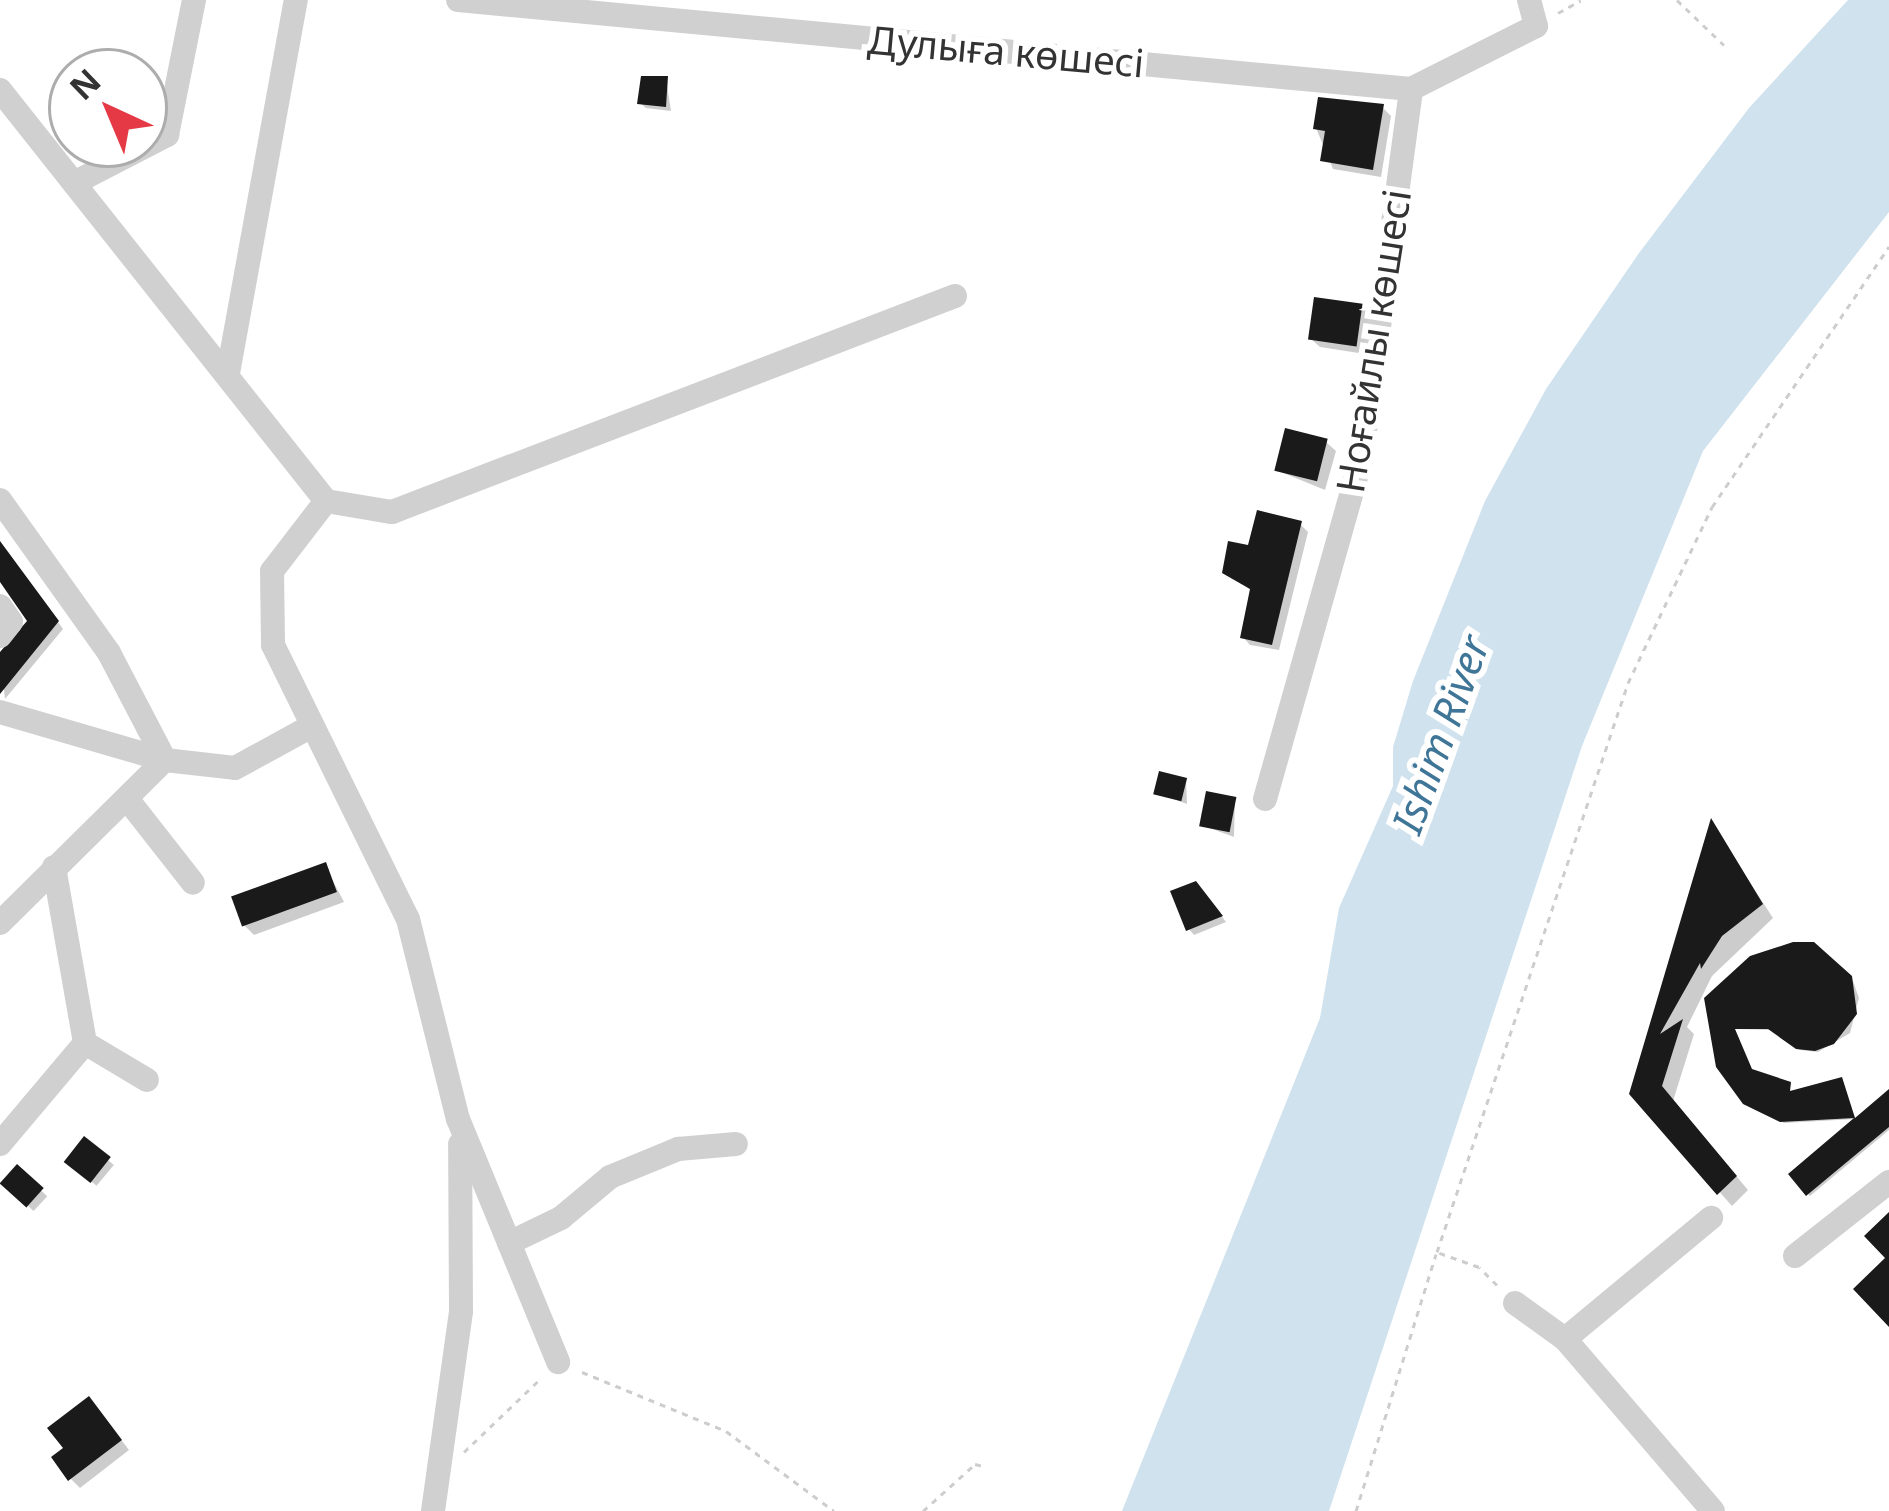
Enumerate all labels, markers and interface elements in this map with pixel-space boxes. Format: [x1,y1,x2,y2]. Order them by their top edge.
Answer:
street label: Дулыға көшесі [866,16,1146,86]
north arrow [48,48,168,168]
text: N [59,58,110,109]
street label: Ноғайлы көшесі [1326,186,1420,496]
water label: Ishim River [1381,628,1499,840]

